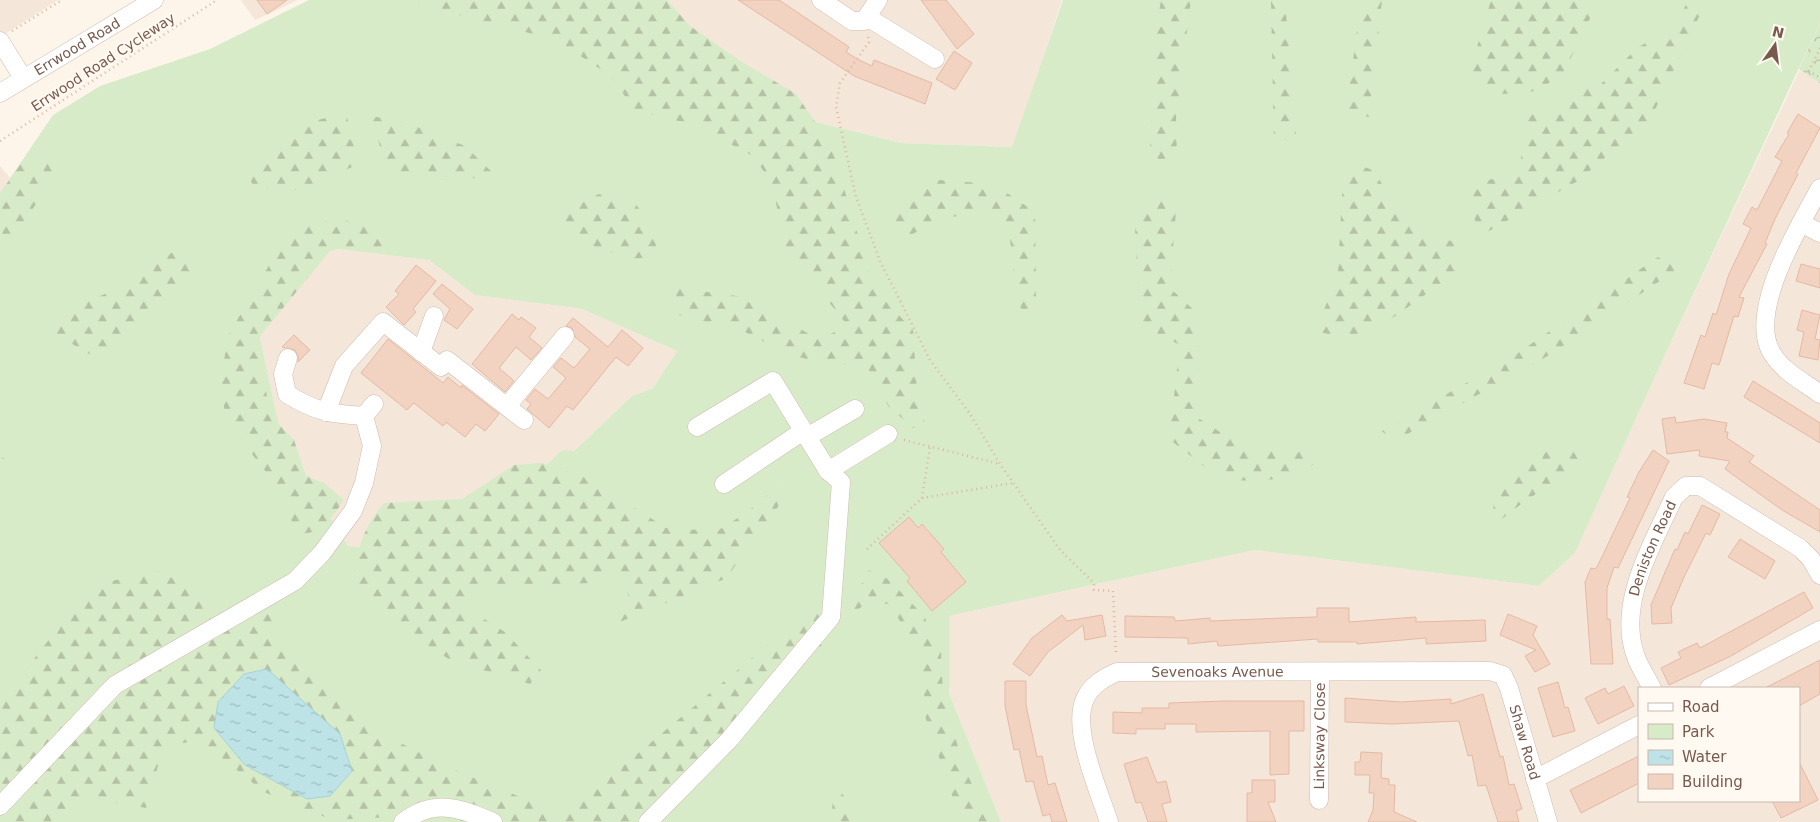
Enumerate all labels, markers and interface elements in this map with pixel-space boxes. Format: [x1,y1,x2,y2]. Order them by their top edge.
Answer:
street label: Errwood Road Cycleway [28,9,178,115]
street label: Errwood Road [31,14,123,78]
north arrow [1750,20,1800,70]
text: N [1771,23,1786,42]
street label: Deniston Road [1626,498,1679,598]
street label: Sevenoaks Avenue [1151,664,1284,680]
street label: Linksway Close [1311,682,1328,790]
legend [1638,687,1800,802]
text: Road [1682,698,1720,716]
street label: Shaw Road [1506,703,1543,782]
text: Park [1682,723,1715,741]
text: Water [1682,748,1727,766]
text: Building [1682,773,1743,791]

